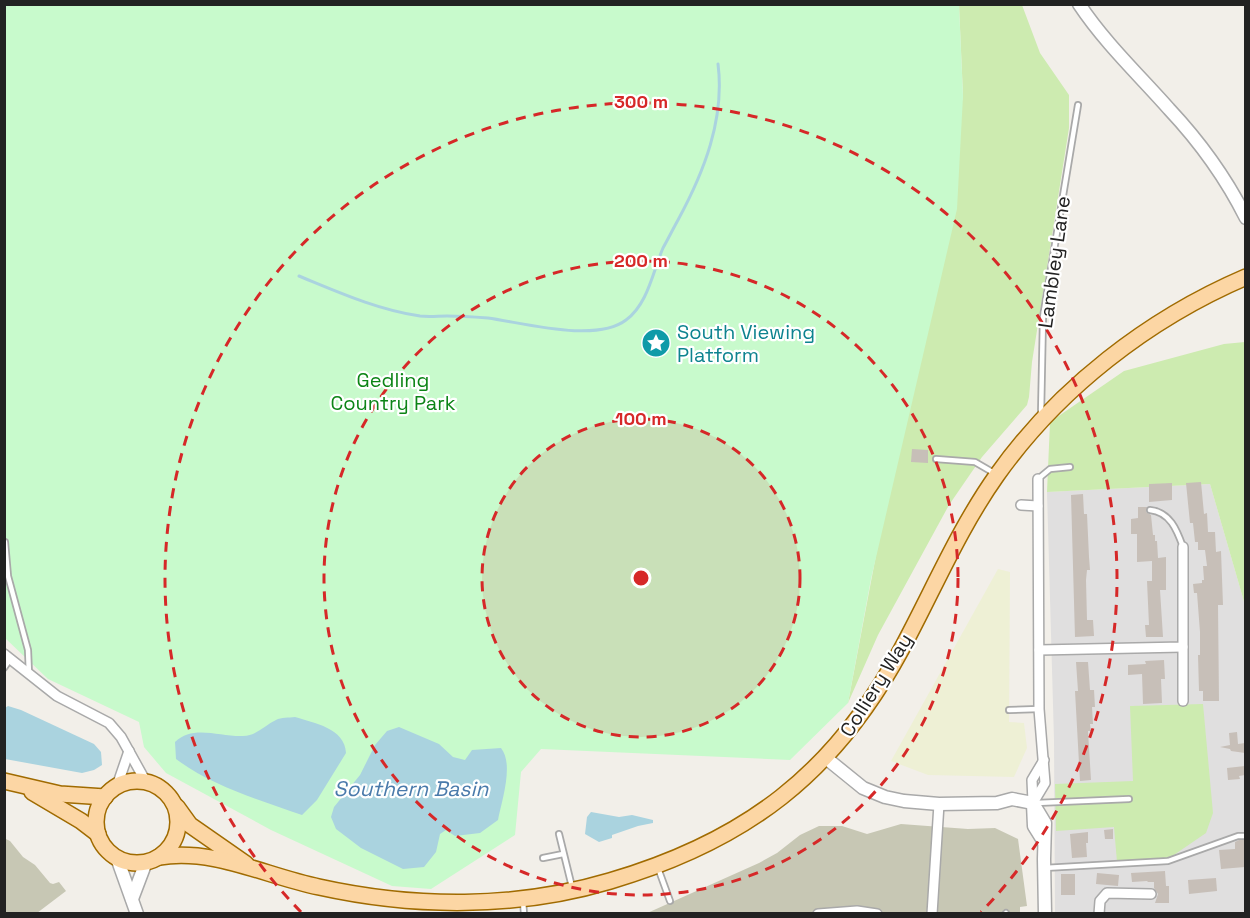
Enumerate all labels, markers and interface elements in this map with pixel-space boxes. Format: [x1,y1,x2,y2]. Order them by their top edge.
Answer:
text: 300 m [614,90,668,113]
street label: Lambley Lane [1032,194,1076,330]
text: 200 m [614,249,668,272]
place label: South Viewing Platform [677,319,815,368]
place icon: South Viewing Platform [640,327,672,359]
park label: Gedling Country Park [330,367,456,416]
text: 100 m [615,407,667,430]
centre of rings [631,568,651,588]
street label: Colliery Way [834,628,918,742]
water label: Southern Basin [334,775,490,802]

